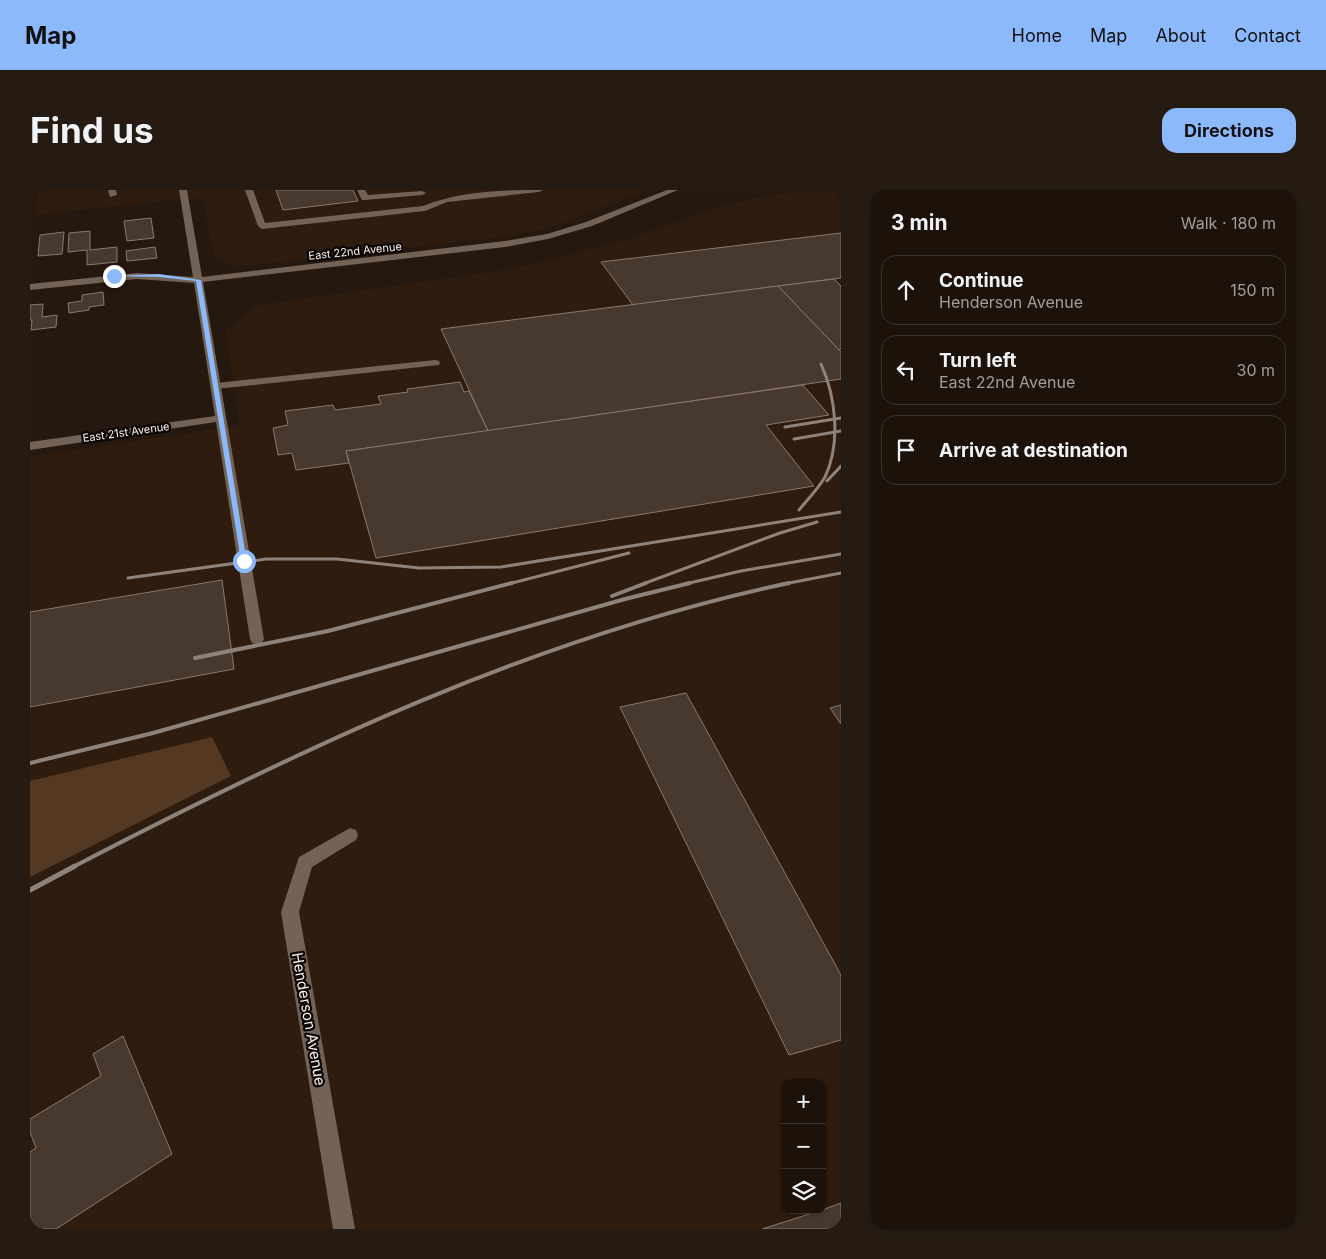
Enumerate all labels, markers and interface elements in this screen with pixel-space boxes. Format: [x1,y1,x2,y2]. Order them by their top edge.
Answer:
text: Map [25,21,76,50]
text: Home [1012,25,1062,46]
text: Map [1090,25,1127,46]
text: About [1155,25,1206,46]
text: Contact [1234,25,1301,46]
button: Directions [1162,108,1296,153]
text: Find us [30,109,154,151]
text: 3 min [891,210,947,235]
text: Walk · 180 m [1181,213,1276,233]
street label: East 22nd Avenue [308,239,402,263]
route end [103,265,126,288]
text: Continue [939,269,1024,292]
icon: ahead [892,276,920,304]
text: 150 m [1230,280,1275,300]
text: Henderson Avenue [939,292,1083,312]
text: Turn left [939,349,1017,372]
icon: left [892,356,920,384]
text: 30 m [1237,360,1275,380]
text: East 22nd Avenue [939,372,1075,392]
street label: East 21st Avenue [82,419,170,445]
icon: arrive [892,436,920,464]
text: Arrive at destination [939,439,1128,462]
route start [233,550,256,573]
street label: Henderson Avenue [288,951,330,1087]
map controls [781,1079,826,1214]
button: + [781,1079,826,1124]
button: − [781,1124,826,1169]
button: layers [781,1169,826,1214]

